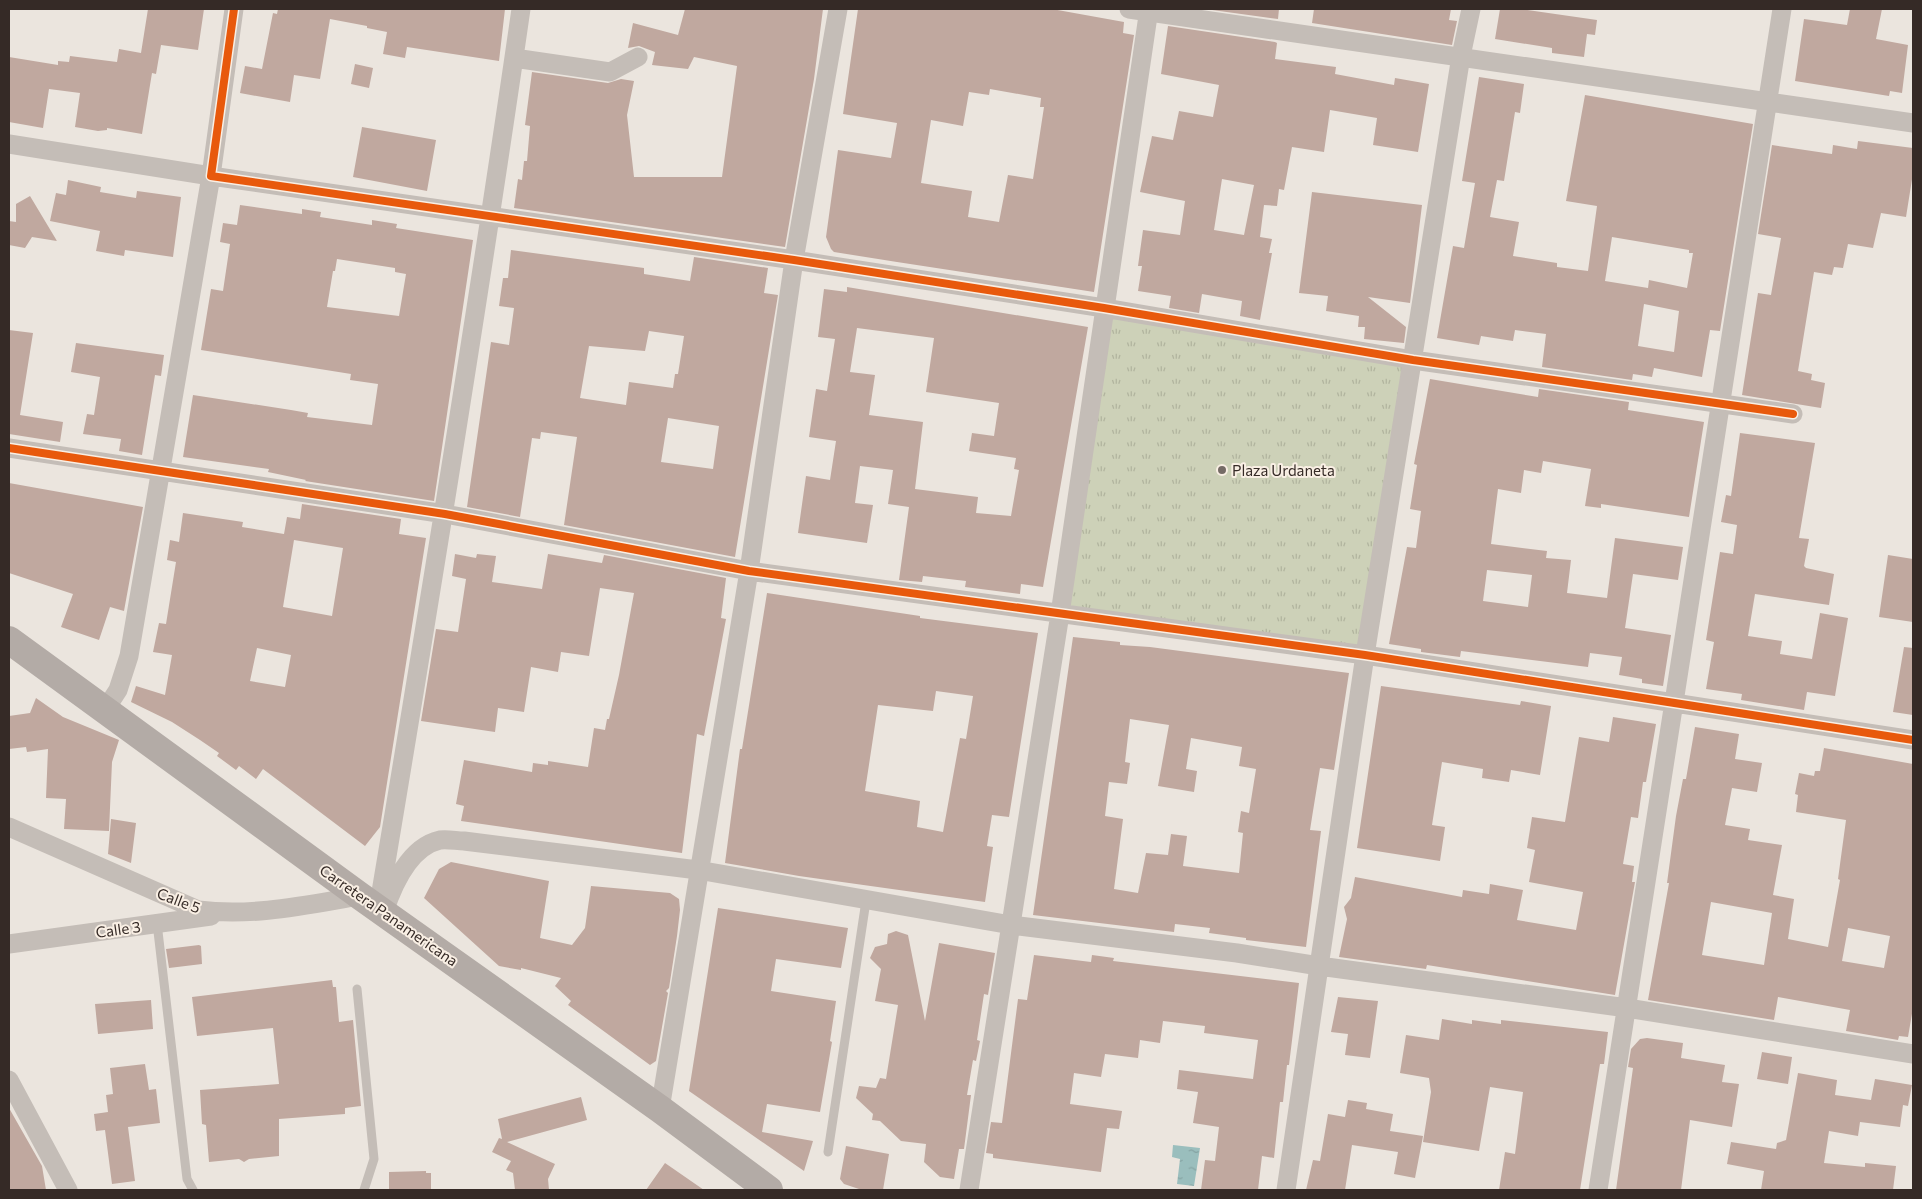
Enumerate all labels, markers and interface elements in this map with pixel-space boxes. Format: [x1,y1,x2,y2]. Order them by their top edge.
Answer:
place label: Plaza Urdaneta [1232,461,1335,479]
marker: Plaza Urdaneta [1216,464,1228,476]
street label: Carretera Panamericana [316,860,462,970]
street label: Calle 5 [155,884,203,916]
street label: Calle 3 [94,917,142,941]

